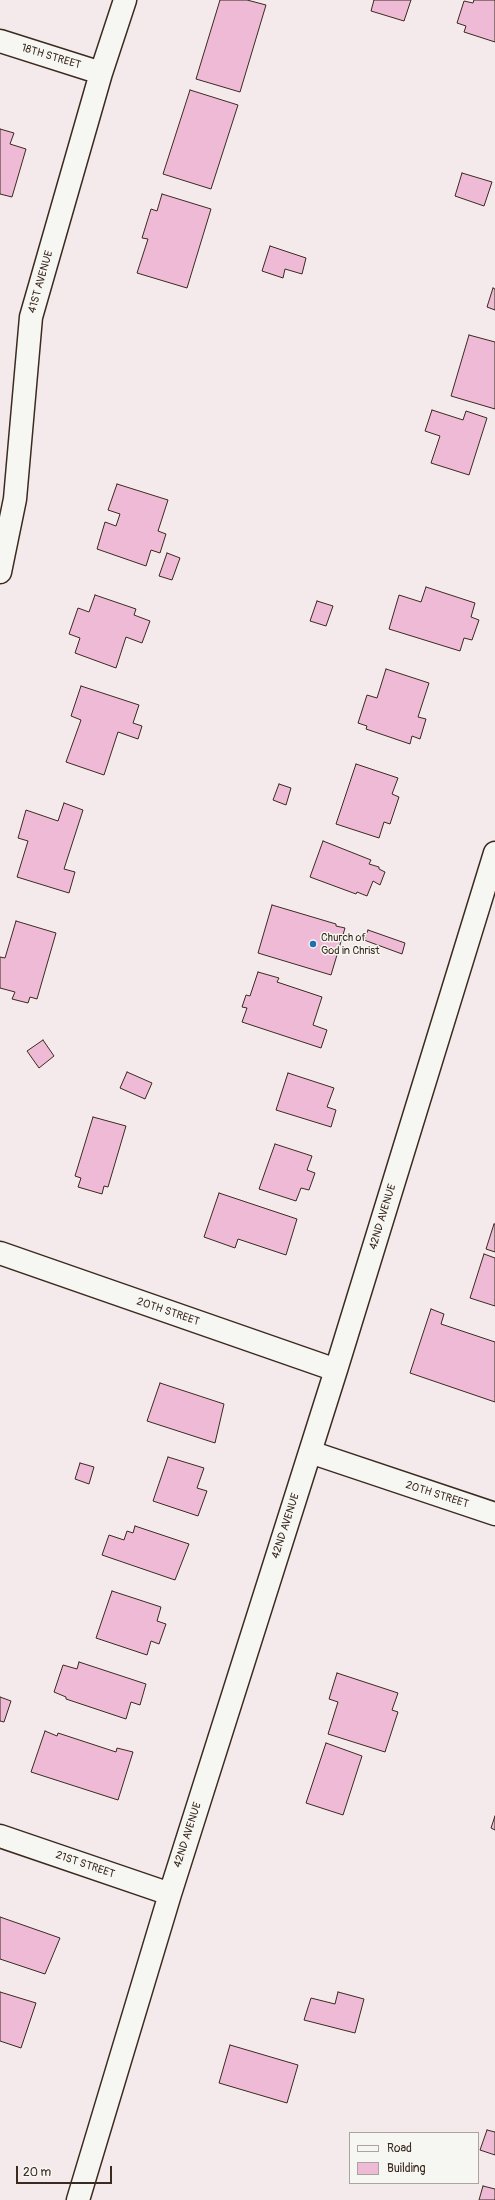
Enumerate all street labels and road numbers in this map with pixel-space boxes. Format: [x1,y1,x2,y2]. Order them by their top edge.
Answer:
street label: 18TH STREET [20,42,82,72]
street label: 41ST AVENUE [26,249,56,315]
street label: 42ND AVENUE [367,1183,399,1251]
street label: 20TH STREET [135,1295,201,1329]
street label: 20TH STREET [404,1479,470,1511]
street label: 42ND AVENUE [269,1492,303,1560]
street label: 42ND AVENUE [171,1801,205,1869]
street label: 21ST STREET [54,1849,116,1881]

